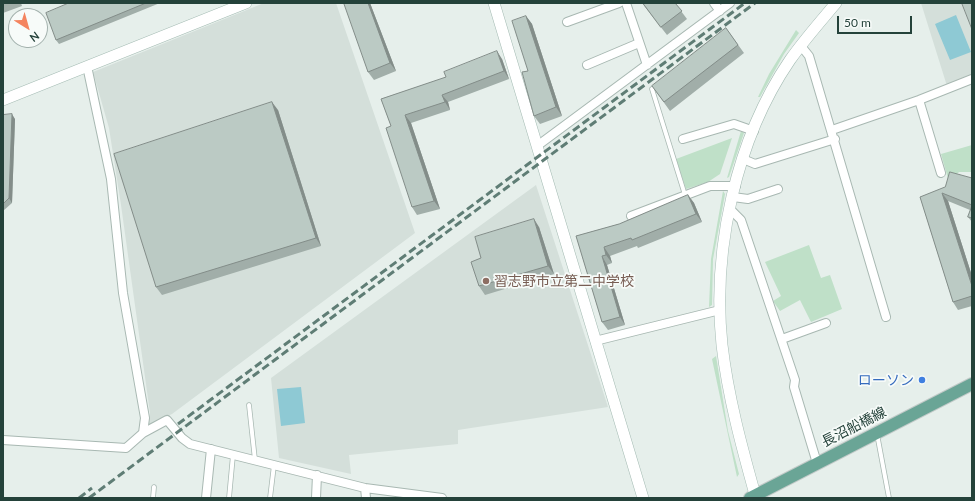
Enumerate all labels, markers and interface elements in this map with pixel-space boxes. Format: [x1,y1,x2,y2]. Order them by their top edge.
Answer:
north arrow [8,8,48,48]
scale bar [839,8,914,34]
text: 50 m [844,15,871,30]
text: N [28,29,42,45]
place label: 習志野市立第二中学校 [494,273,634,289]
marker: 習志野市立第二中学校 [481,276,491,286]
place label: ローソン [858,372,914,388]
marker: ローソン [917,375,927,385]
street label: 長沼船橋線 [819,404,889,450]

